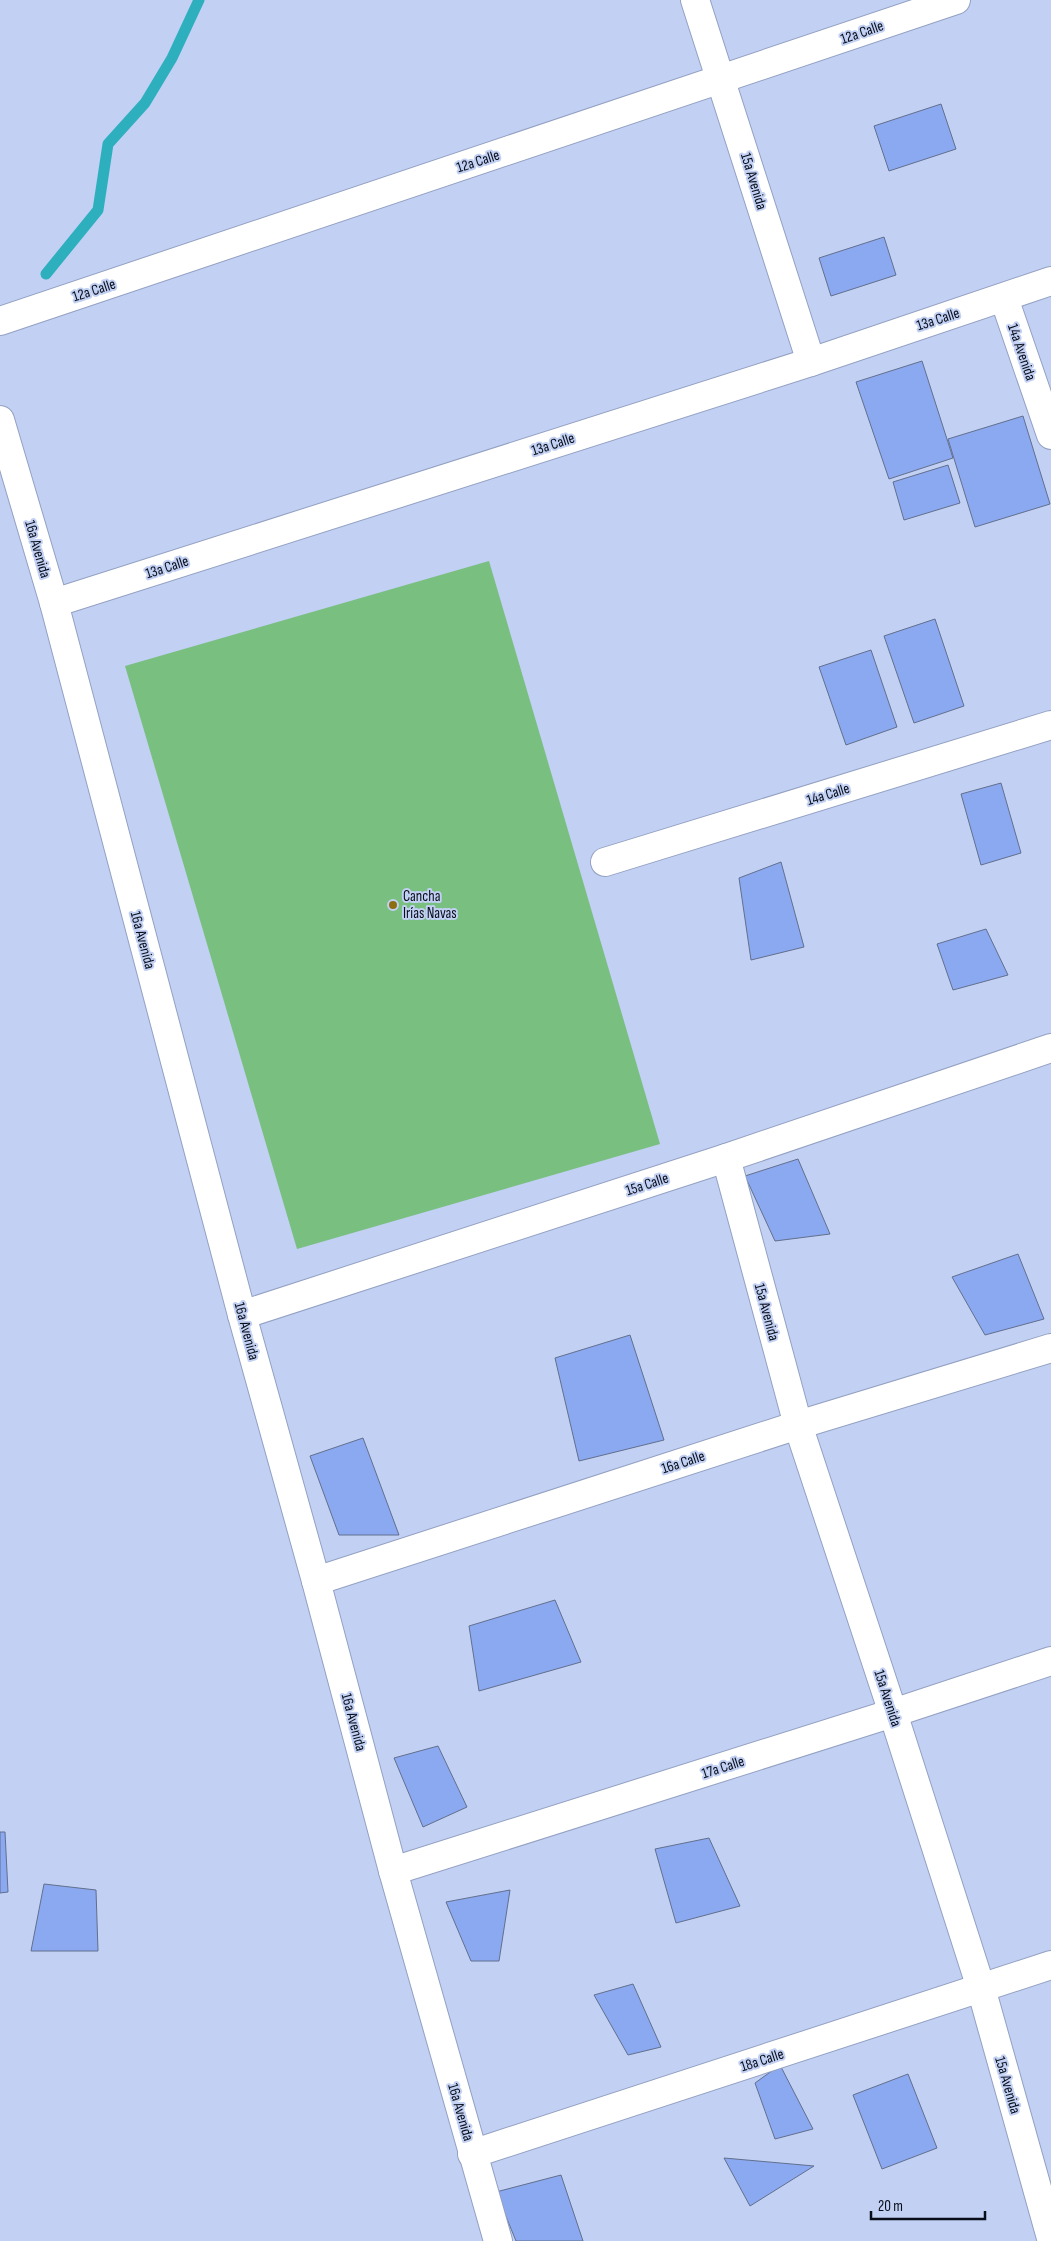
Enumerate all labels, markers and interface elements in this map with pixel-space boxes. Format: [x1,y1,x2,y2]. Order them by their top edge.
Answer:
street label: 12a Calle [838,16,886,49]
street label: 12a Calle [454,146,502,177]
street label: 15a Avenida [736,150,771,212]
street label: 12a Calle [70,275,118,306]
street label: 13a Calle [914,304,962,335]
street label: 14a Avenida [1003,321,1040,383]
street label: 13a Calle [529,429,577,460]
street label: 16a Avenida [20,518,55,580]
street label: 13a Calle [143,552,191,583]
street label: 14a Calle [804,779,852,810]
place label: Cancha Irías Navas [403,887,457,923]
marker: Cancha Irías Navas [387,899,399,911]
street label: 16a Avenida [126,909,159,971]
street label: 15a Calle [623,1169,671,1200]
street label: 15a Avenida [750,1281,783,1343]
street label: 16a Avenida [230,1300,263,1362]
street label: 16a Calle [659,1447,707,1478]
street label: 15a Avenida [869,1667,906,1729]
street label: 16a Avenida [337,1691,370,1753]
street label: 17a Calle [700,1752,747,1783]
street label: 18a Calle [738,2045,786,2076]
street label: 15a Avenida [990,2054,1025,2116]
street label: 16a Avenida [443,2081,478,2143]
scale bar [871,2188,985,2220]
text: 20 m [878,2197,903,2216]

